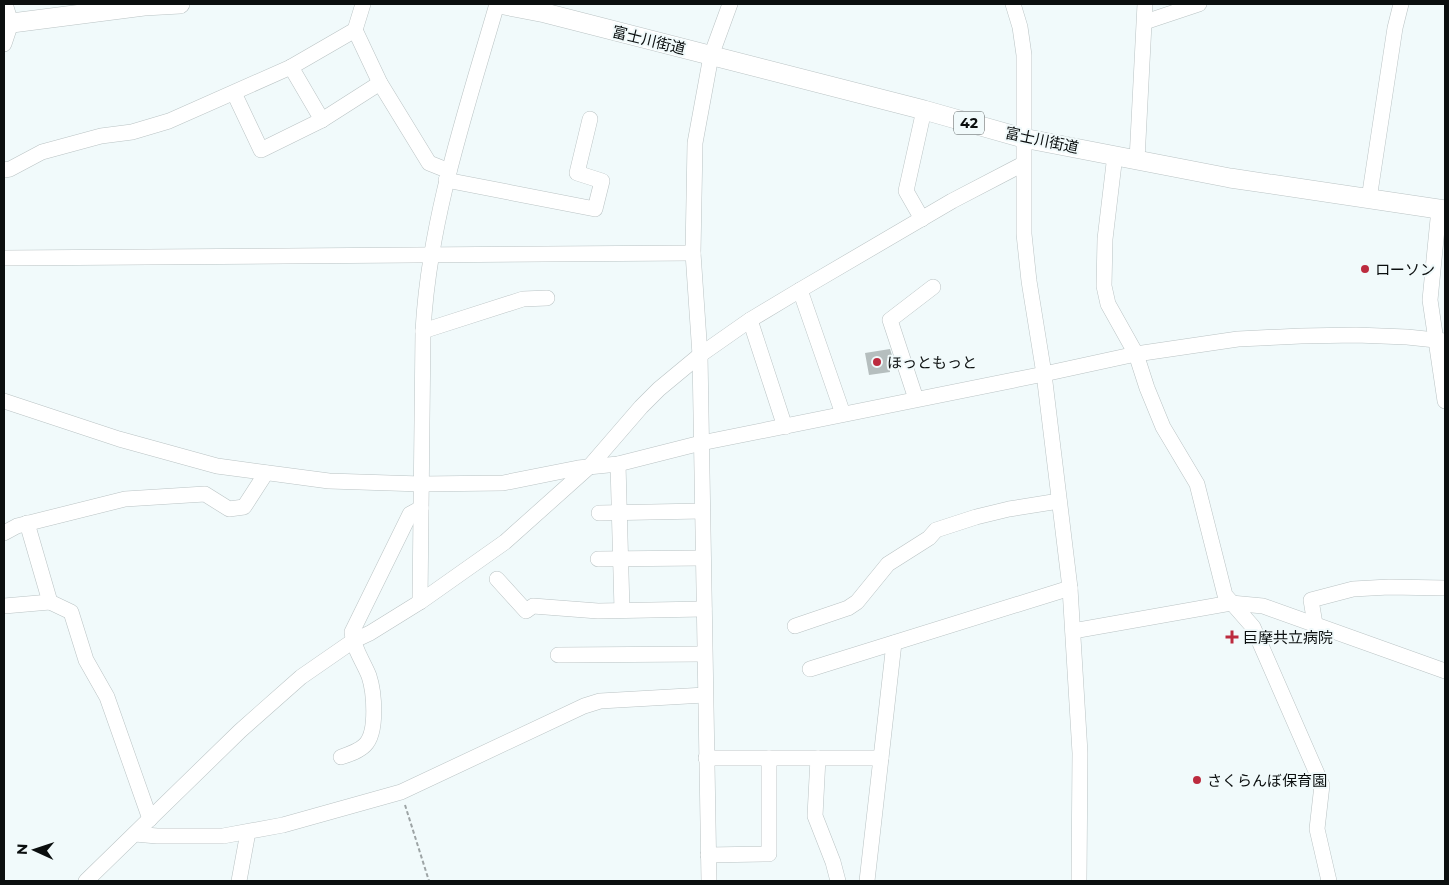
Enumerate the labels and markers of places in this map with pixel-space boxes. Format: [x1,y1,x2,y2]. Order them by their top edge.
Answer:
place label: ローソン [1375,260,1435,279]
marker: ローソン [1359,263,1371,275]
place label: ほっともっと [887,353,977,372]
marker: ほっともっと [871,356,883,368]
place label: 巨摩共立病院 [1243,628,1333,647]
marker: 巨摩共立病院 [1225,630,1239,644]
place label: さくらんぼ保育園 [1207,771,1327,790]
marker: さくらんぼ保育園 [1191,774,1203,786]

